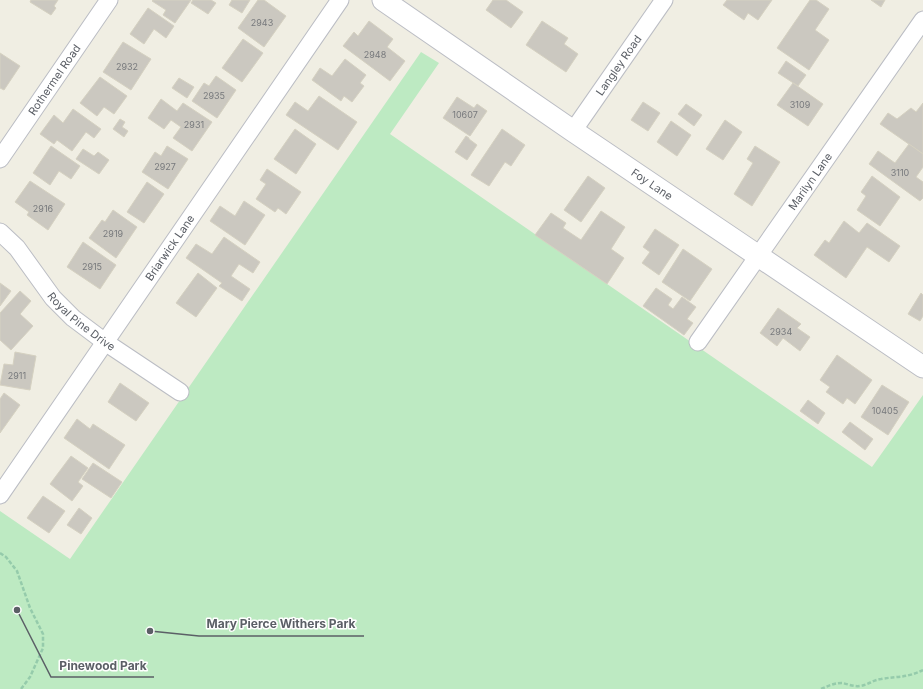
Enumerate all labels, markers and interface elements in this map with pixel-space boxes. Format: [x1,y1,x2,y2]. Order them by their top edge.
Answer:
house number: 2943 [251,17,274,28]
street label: Langley Road [593,32,644,98]
street label: Rothermel Road [25,42,83,118]
house number: 2948 [364,49,387,60]
house number: 2932 [116,61,138,72]
house number: 2935 [203,90,225,101]
house number: 3109 [790,99,811,110]
house number: 10607 [452,109,478,120]
house number: 2931 [184,119,204,130]
street label: Marilyn Lane [785,150,835,213]
house number: 2927 [154,161,176,172]
street label: Foy Lane [629,165,675,203]
house number: 3110 [891,167,910,178]
house number: 2916 [33,203,54,214]
street label: Briarwick Lane [142,212,197,283]
house number: 2919 [103,228,124,239]
house number: 2915 [82,261,102,272]
street label: Royal Pine Drive [44,290,118,354]
house number: 2934 [770,326,792,337]
house number: 2911 [8,370,26,381]
house number: 10405 [872,405,898,416]
callout: Mary Pierce Withers Park [199,612,364,636]
text: Mary Pierce Withers Park [207,616,355,631]
callout: Pinewood Park [51,653,154,677]
text: Pinewood Park [59,658,147,673]

